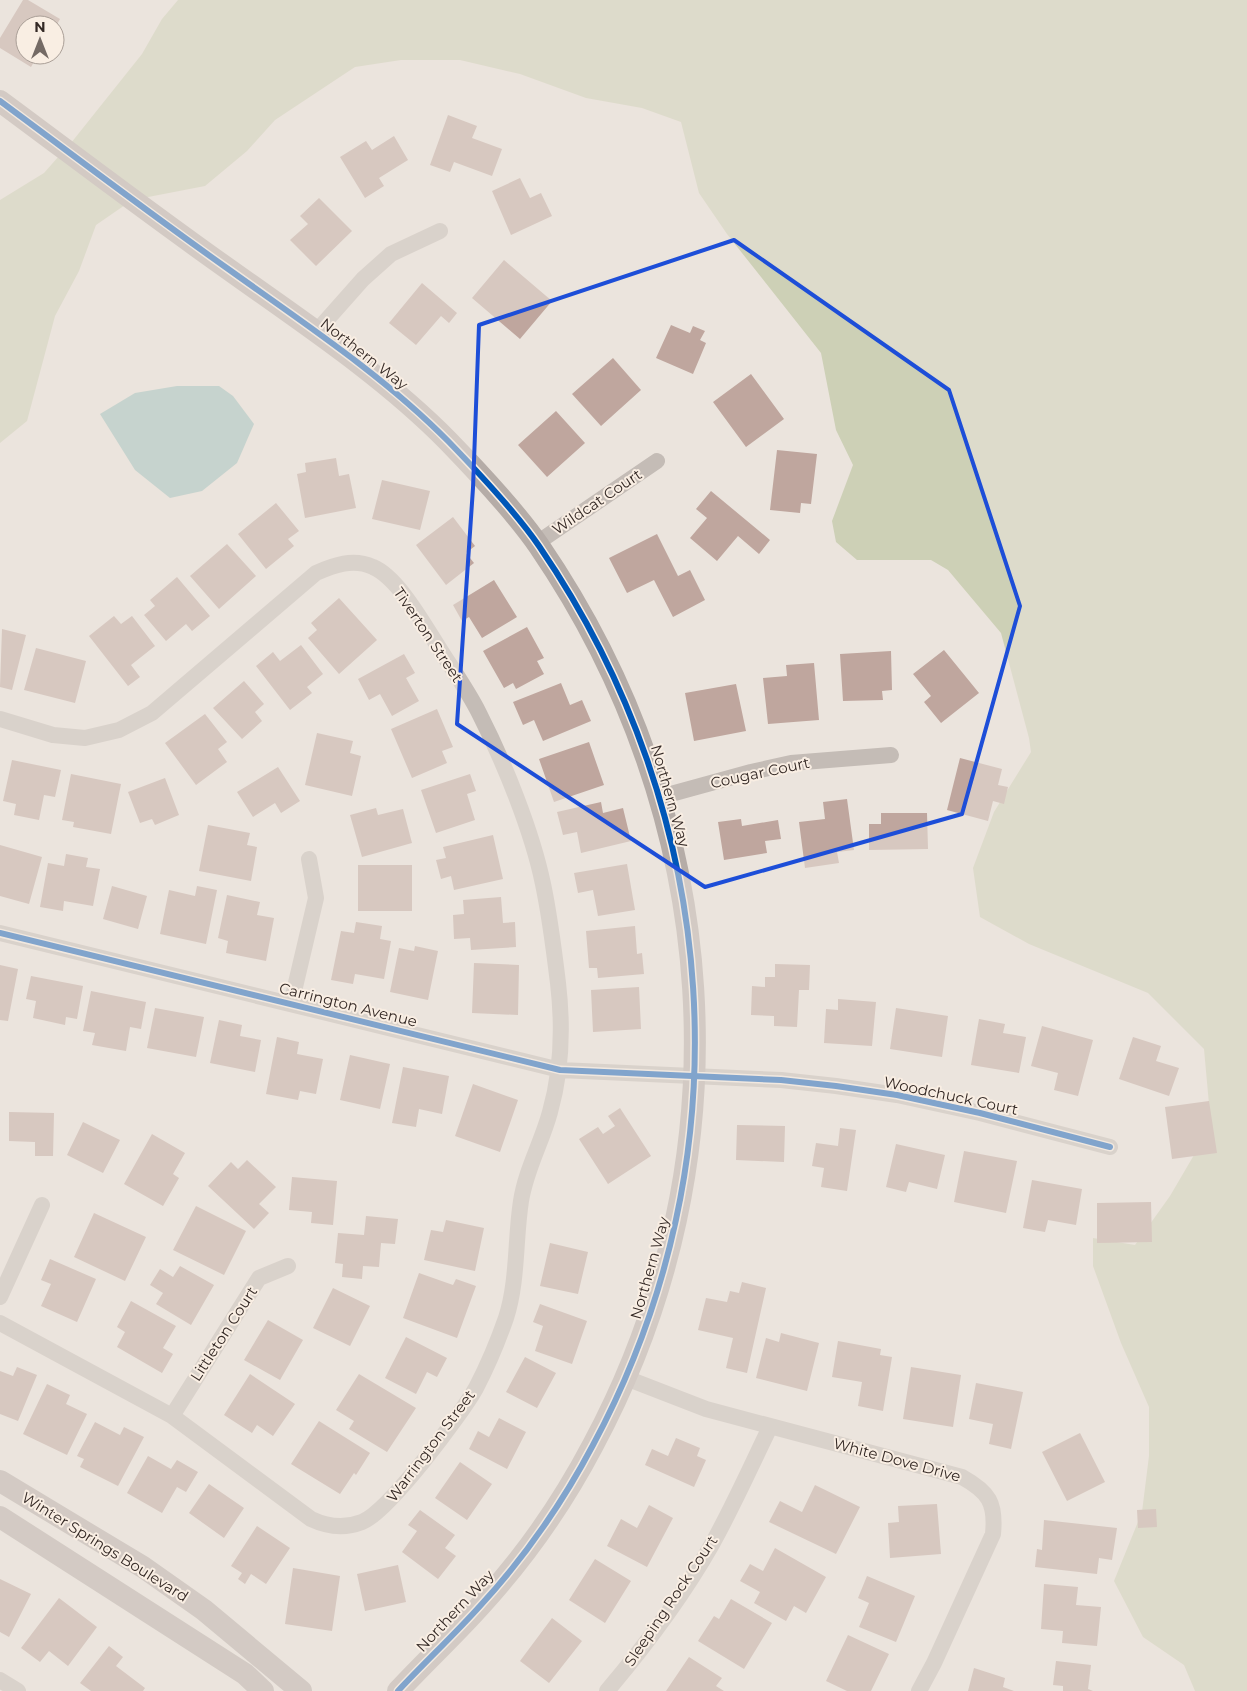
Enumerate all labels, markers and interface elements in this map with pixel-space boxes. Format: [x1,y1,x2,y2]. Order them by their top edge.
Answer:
north arrow [15,15,65,65]
text: N [34,18,46,36]
street label: Northern Way [317,314,412,394]
street label: Wildcat Court [548,465,645,539]
street label: Tiverton Street [390,584,467,686]
street label: Northern Way [647,742,694,850]
street label: Cougar Court [709,753,811,792]
street label: Carrington Avenue [277,978,419,1031]
street label: Woodchuck Court [882,1072,1020,1119]
street label: Northern Way [626,1214,673,1321]
street label: Littleton Court [186,1283,261,1385]
street label: Warrington Street [382,1386,479,1506]
street label: White Dove Drive [831,1433,963,1486]
street label: Winter Springs Boulevard [18,1487,192,1606]
street label: Sleeping Rock Court [620,1532,721,1670]
street label: Northern Way [412,1565,498,1656]

